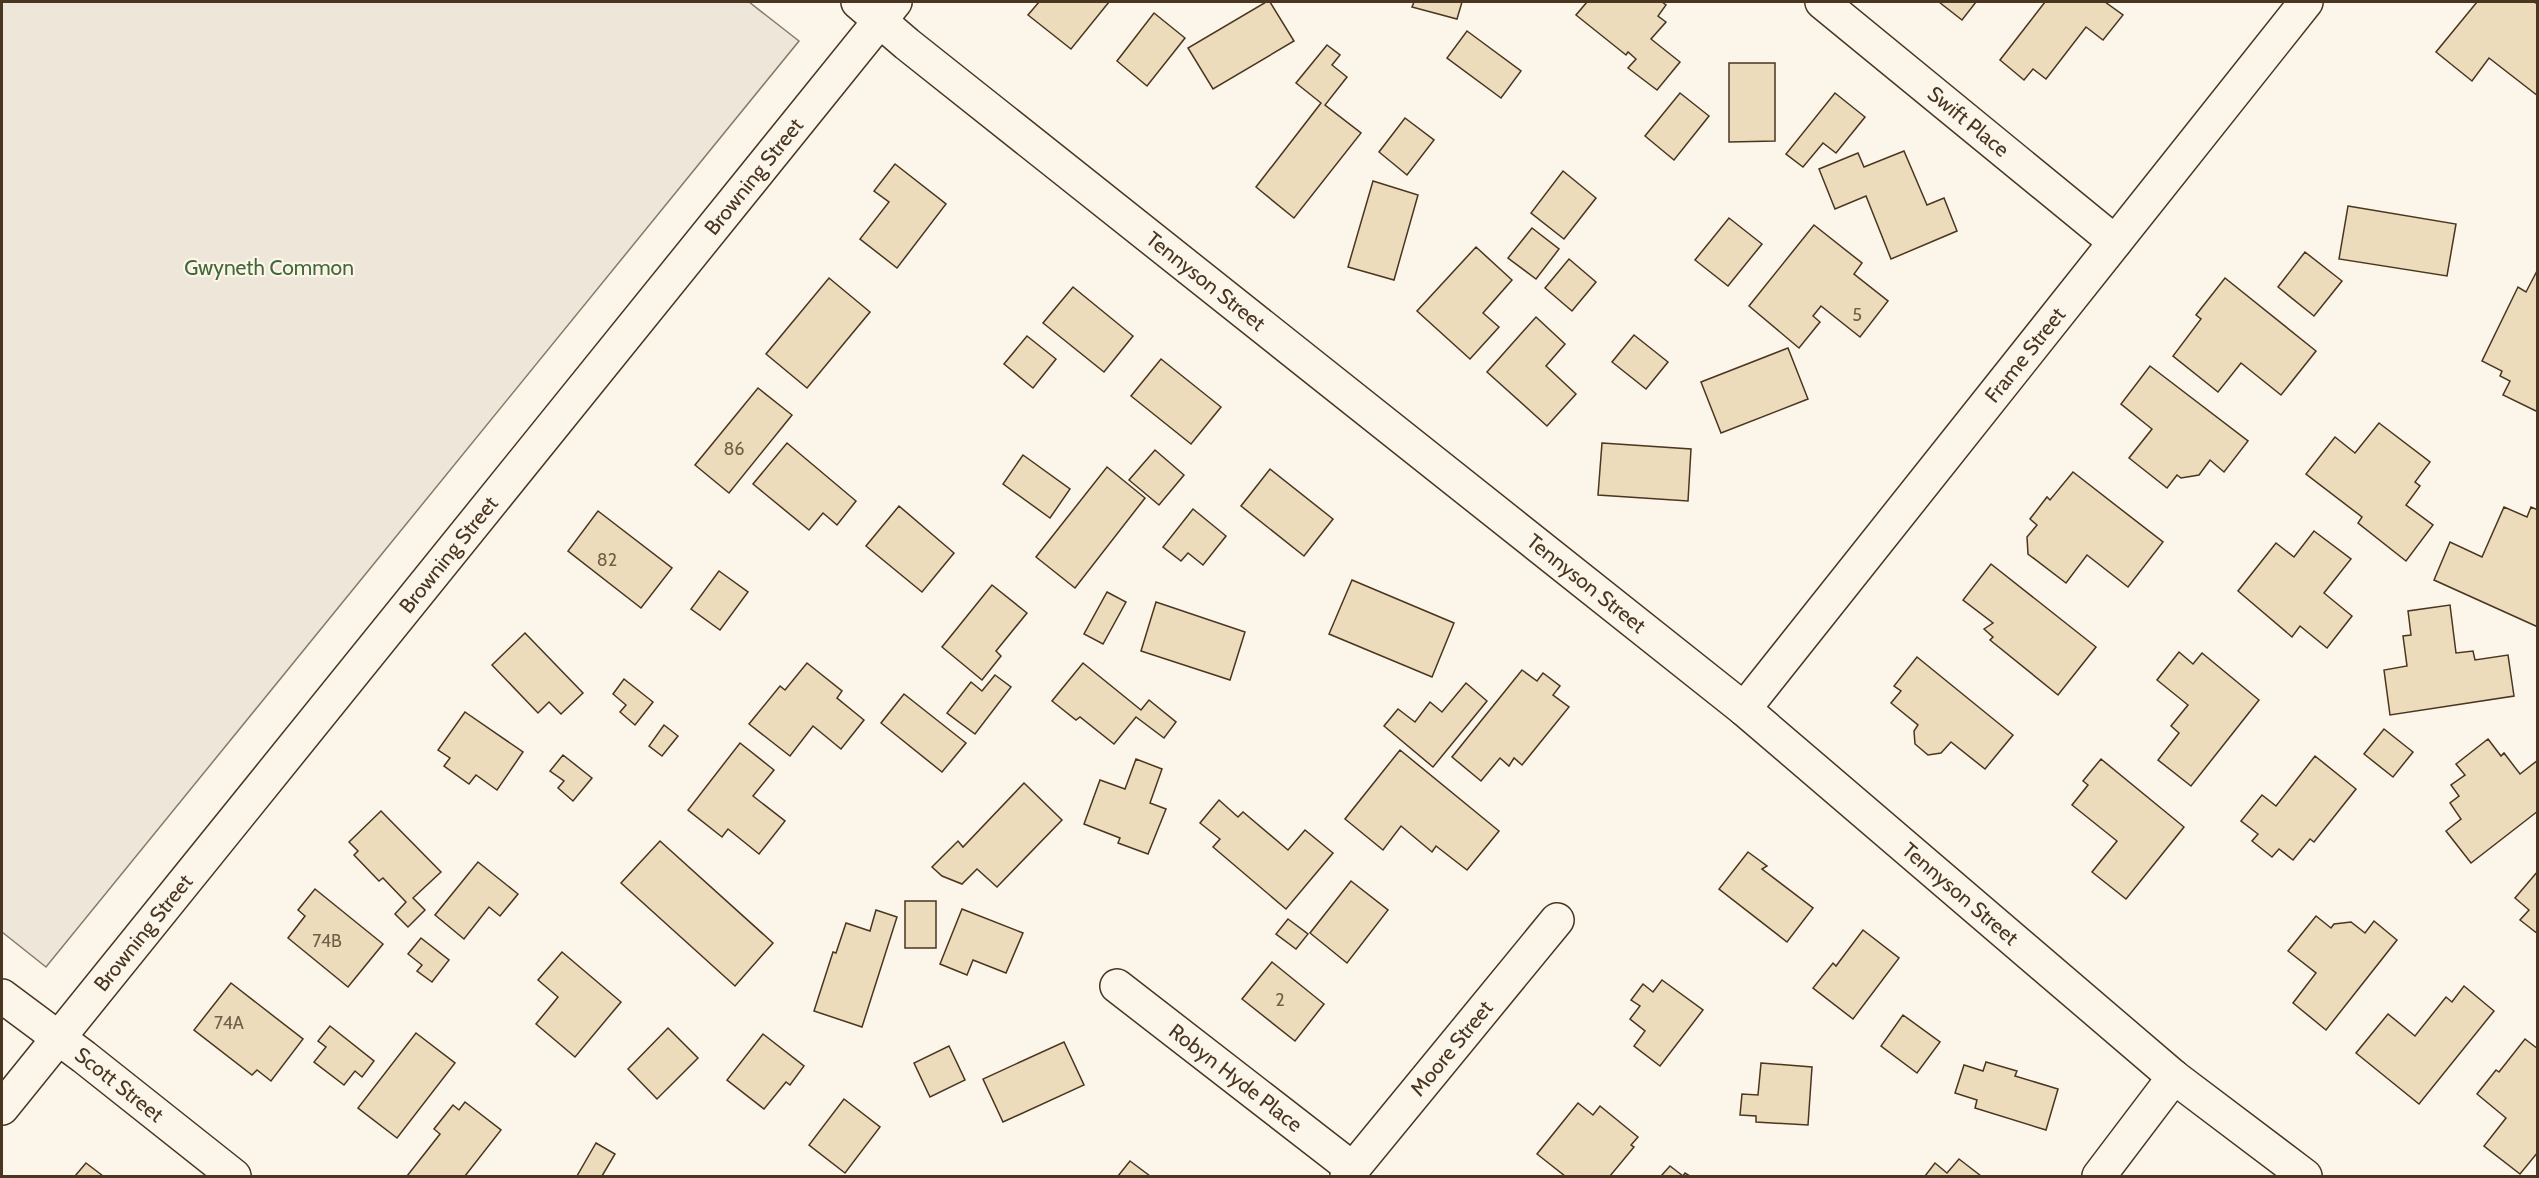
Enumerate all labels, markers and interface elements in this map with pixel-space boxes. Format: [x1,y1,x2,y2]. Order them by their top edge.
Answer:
street label: Swift Place [1923,81,2014,162]
street label: Browning Street [699,113,808,240]
street label: Tennyson Street [1142,226,1270,336]
park label: Gwyneth Common [184,255,354,280]
street label: Frame Street [1979,302,2070,407]
house number: 5 [1852,304,1862,326]
house number: 86 [723,438,745,460]
street label: Browning Street [394,491,503,618]
street label: Tennyson Street [1522,528,1651,638]
house number: 82 [597,549,617,571]
street label: Tennyson Street [1897,837,2024,950]
street label: Browning Street [88,869,197,996]
house number: 74B [312,930,342,952]
house number: 2 [1275,989,1285,1011]
street label: Moore Street [1405,995,1498,1101]
house number: 74A [214,1012,244,1034]
street label: Robyn Hyde Place [1164,1018,1308,1137]
street label: Scott Street [70,1042,169,1127]

